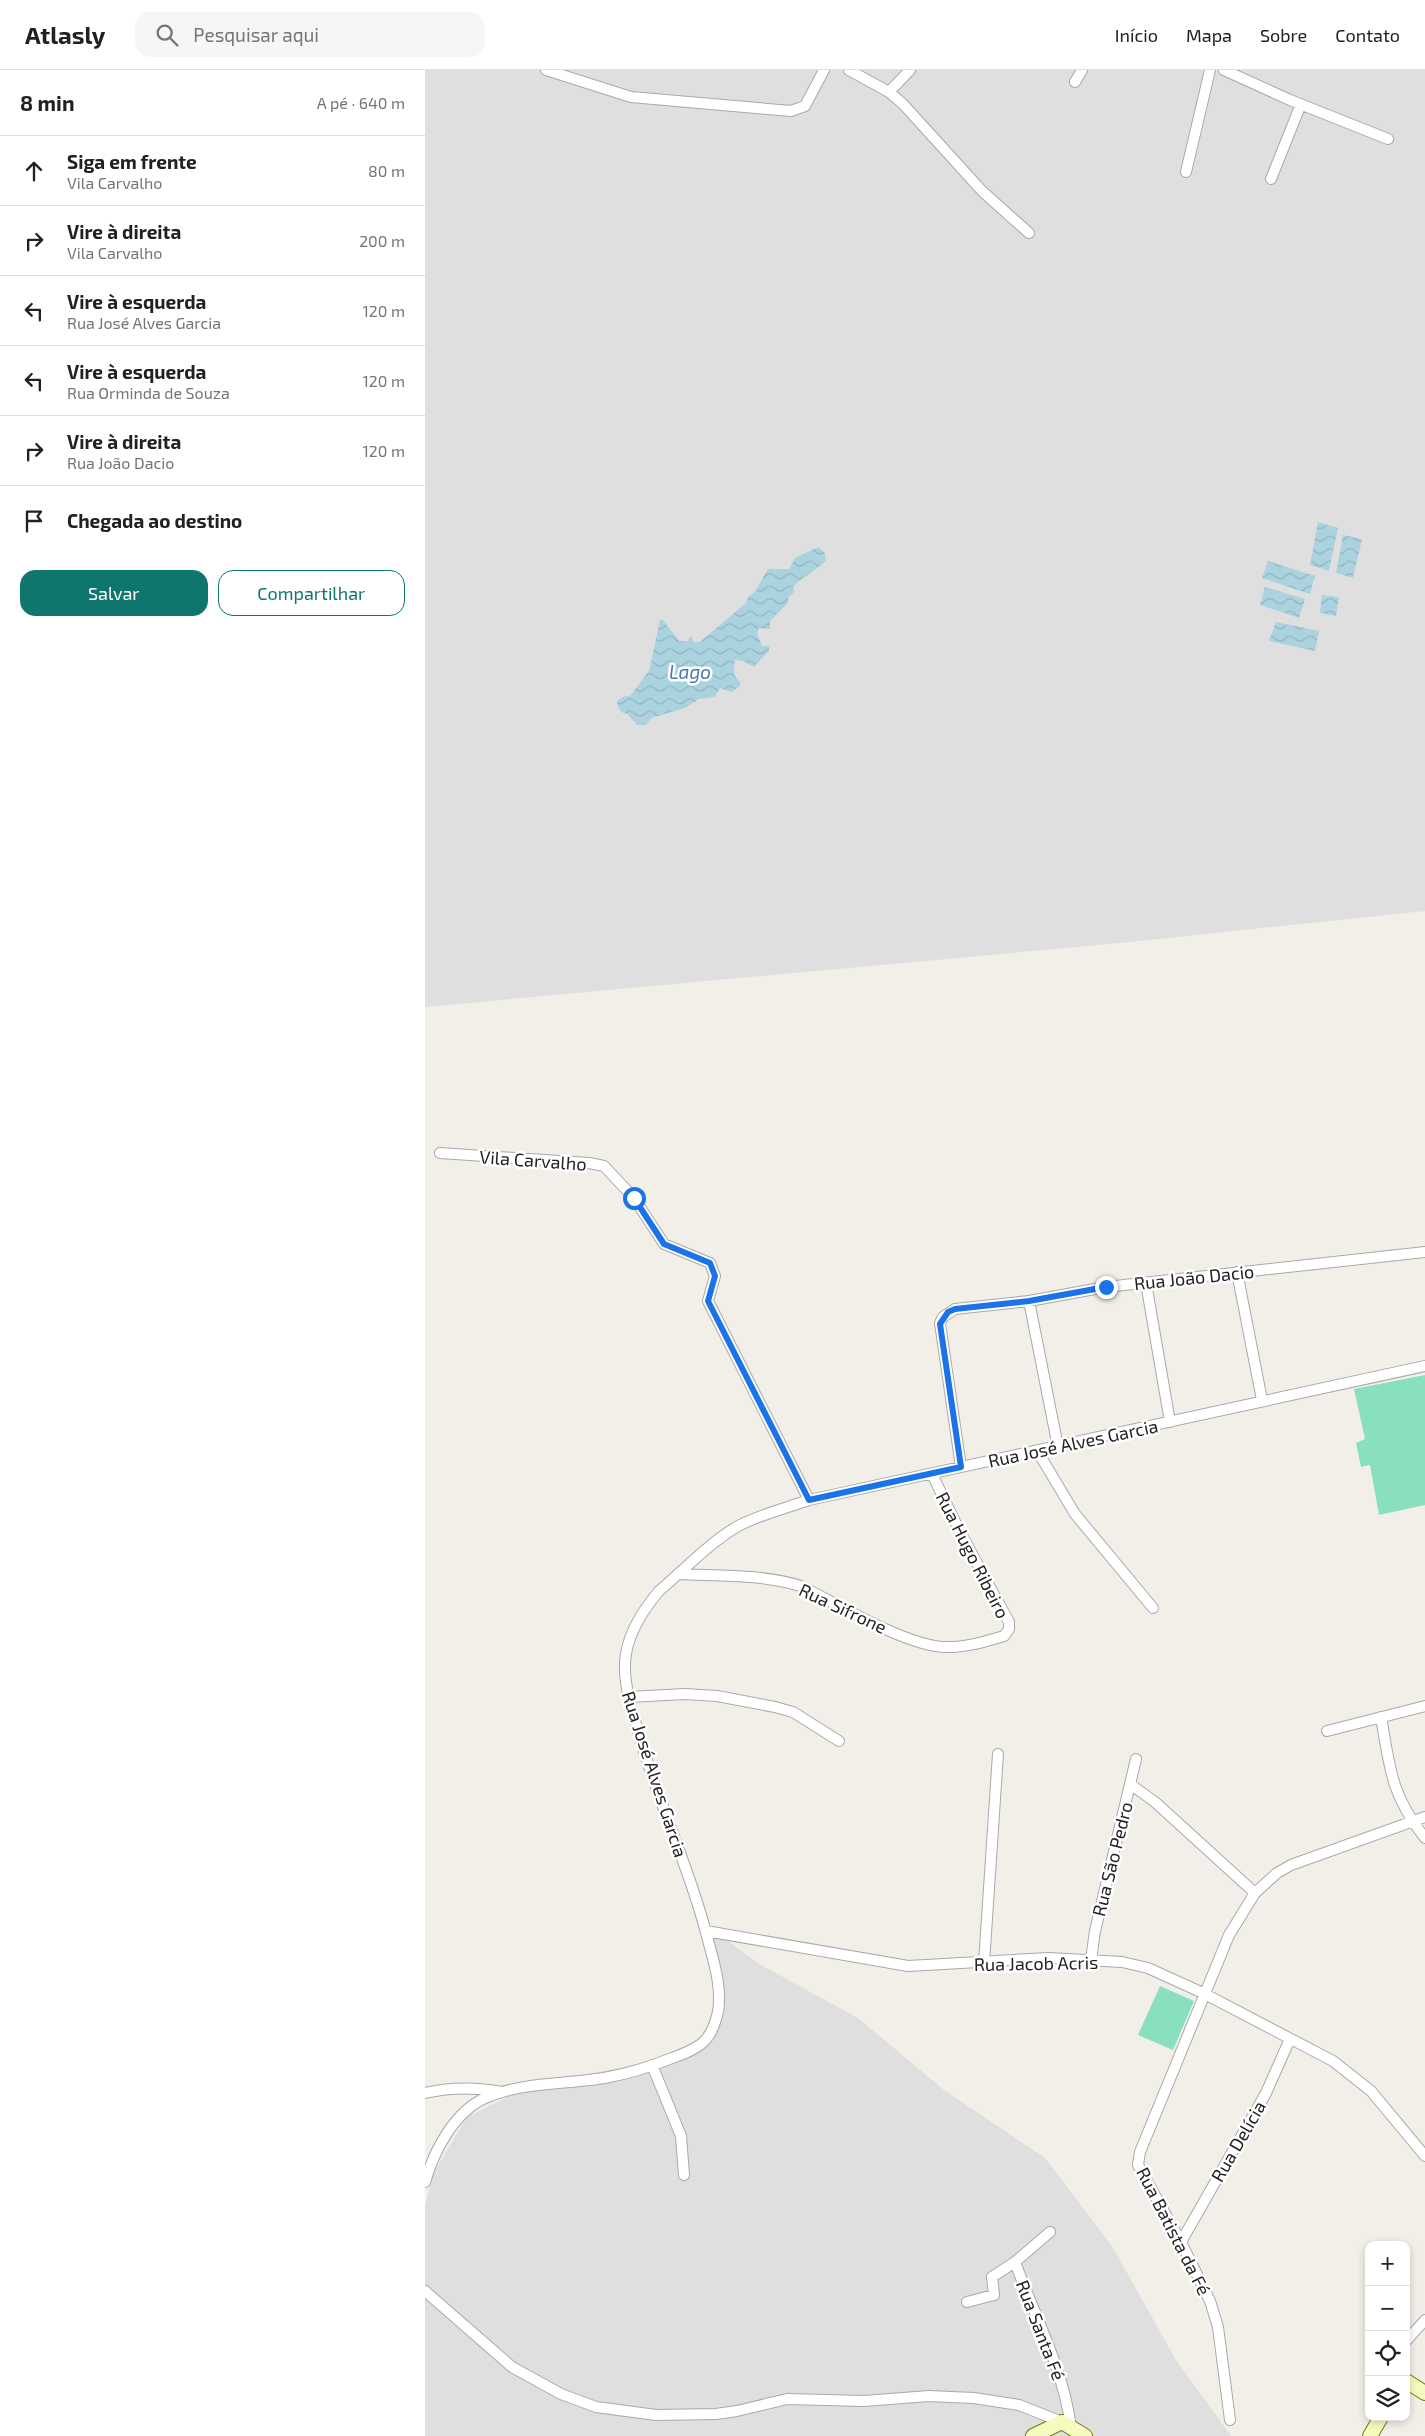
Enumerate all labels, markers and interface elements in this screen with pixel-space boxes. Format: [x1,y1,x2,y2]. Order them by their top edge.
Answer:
search box [135,12,485,57]
text: Atlasly [25,20,105,49]
icon: search [153,21,181,49]
text: Pesquisar aqui [193,23,319,46]
text: Início [1115,24,1158,46]
text: Mapa [1186,24,1232,46]
text: Sobre [1260,24,1307,46]
text: Contato [1335,24,1400,46]
text: 8 min [20,90,75,115]
text: A pé · 640 m [317,93,405,112]
text: Siga em frente [67,150,197,173]
icon: ahead [20,157,48,185]
text: 80 m [368,161,405,180]
text: Vila Carvalho [67,173,162,192]
text: Vire à direita [67,220,181,243]
icon: right [20,227,48,255]
text: 200 m [359,231,405,250]
text: Vila Carvalho [67,243,162,262]
text: Vire à esquerda [67,290,206,313]
icon: left [20,297,48,325]
text: 120 m [362,301,405,320]
text: Rua José Alves Garcia [67,313,221,332]
text: Vire à esquerda [67,360,206,383]
icon: left [20,367,48,395]
text: 120 m [362,371,405,390]
text: Rua Orminda de Souza [67,383,230,402]
text: Vire à direita [67,430,181,453]
icon: right [20,437,48,465]
text: 120 m [362,441,405,460]
text: Rua João Dacio [67,453,174,472]
icon: arrive [20,507,48,535]
text: Chegada ao destino [67,509,242,532]
button: Salvar [20,570,208,616]
button: Compartilhar [218,570,405,616]
water label: Lago [669,660,711,683]
street label: Vila Carvalho [479,1145,587,1175]
route start [623,1187,646,1210]
street label: Rua João Dacio [1133,1260,1255,1294]
route end [1095,1276,1118,1299]
street label: Rua José Alves Garcia [986,1414,1160,1472]
street label: Rua Hugo Ribeiro [932,1488,1014,1622]
street label: Rua Sifrone [796,1578,890,1638]
street label: Rua José Alves Garcia [618,1688,692,1860]
street label: Rua São Pedro [1087,1799,1137,1919]
street label: Rua Jacob Acris [974,1951,1098,1975]
street label: Rua Delícia [1206,2097,1270,2185]
street label: Rua Batista da Fé [1132,2163,1216,2299]
map controls [1365,2241,1410,2421]
button: + [1365,2241,1410,2286]
street label: Rua Santa Fé [1012,2277,1070,2383]
button: − [1365,2286,1410,2331]
button: locate [1365,2331,1410,2376]
button: layers [1365,2376,1410,2421]

